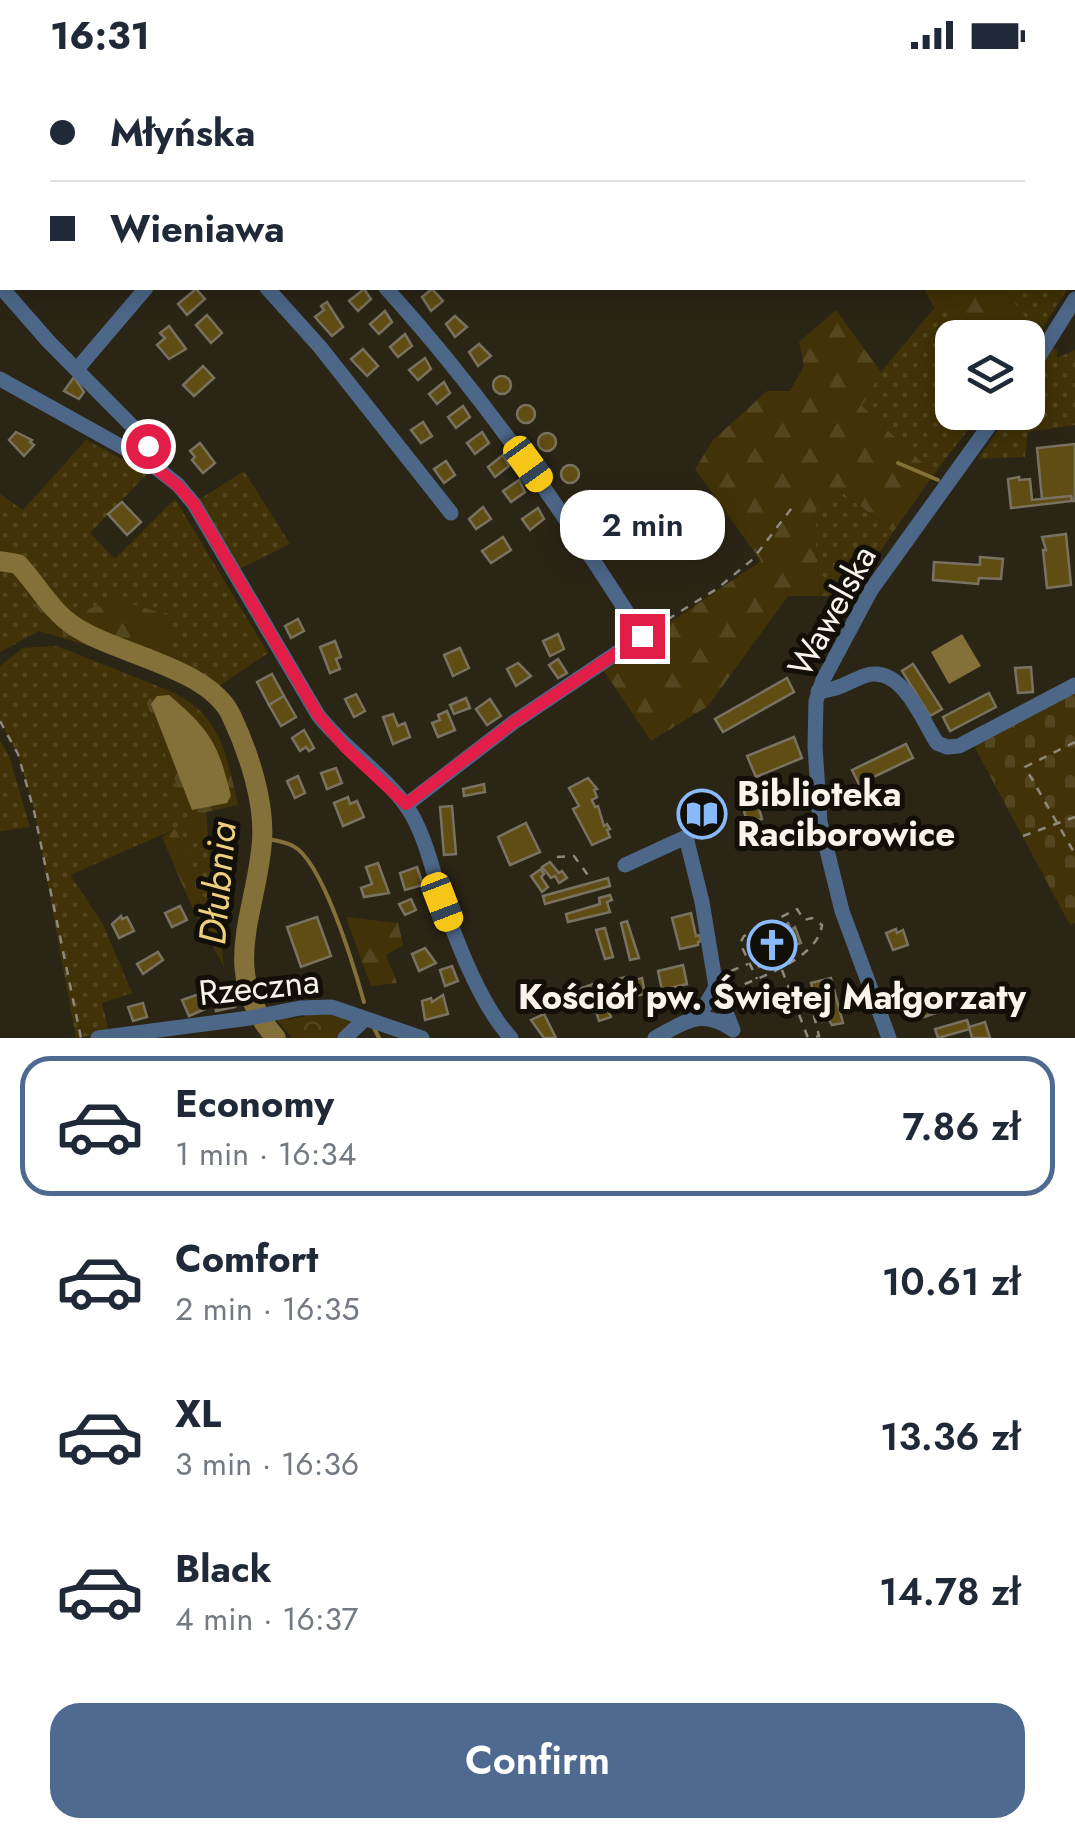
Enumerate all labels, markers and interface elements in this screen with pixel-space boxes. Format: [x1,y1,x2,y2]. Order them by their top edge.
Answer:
text: 16:31 [50,8,150,63]
text: Młyńska [110,105,256,160]
text: Wieniawa [110,201,285,256]
map controls [935,320,1045,430]
button: layers [935,320,1045,430]
route start [126,424,171,469]
car [498,431,558,497]
callout: 2 min [560,491,724,561]
text: 2 min [601,502,684,548]
street label: Wawelska [775,536,889,686]
route end [620,614,665,659]
place label: Biblioteka Raciborowice [737,769,955,859]
library icon: Biblioteka Raciborowice [676,788,728,840]
water label: Dłubnia [184,819,250,947]
car [417,869,467,935]
church icon: Kościół pw. Świętej Małgorzaty [746,919,798,971]
street label: Rzeczna [196,956,322,1018]
place label: Kościół pw. Świętej Małgorzaty [518,972,1027,1022]
text: Economy [175,1076,334,1131]
icon: car [55,1081,145,1171]
text: 7.86 zł [902,1099,1020,1154]
text: 1 min · 16:34 [175,1131,356,1177]
text: Comfort [175,1231,318,1286]
icon: car [55,1236,145,1326]
text: 10.61 zł [882,1254,1020,1309]
text: 2 min · 16:35 [175,1286,360,1332]
text: XL [175,1386,221,1441]
icon: car [55,1391,145,1481]
text: 13.36 zł [880,1409,1020,1464]
text: 3 min · 16:36 [175,1441,359,1487]
text: Black [175,1541,272,1596]
icon: car [55,1546,145,1636]
text: 14.78 zł [879,1564,1020,1619]
text: 4 min · 16:37 [175,1596,358,1642]
button: Confirm [50,1703,1025,1818]

